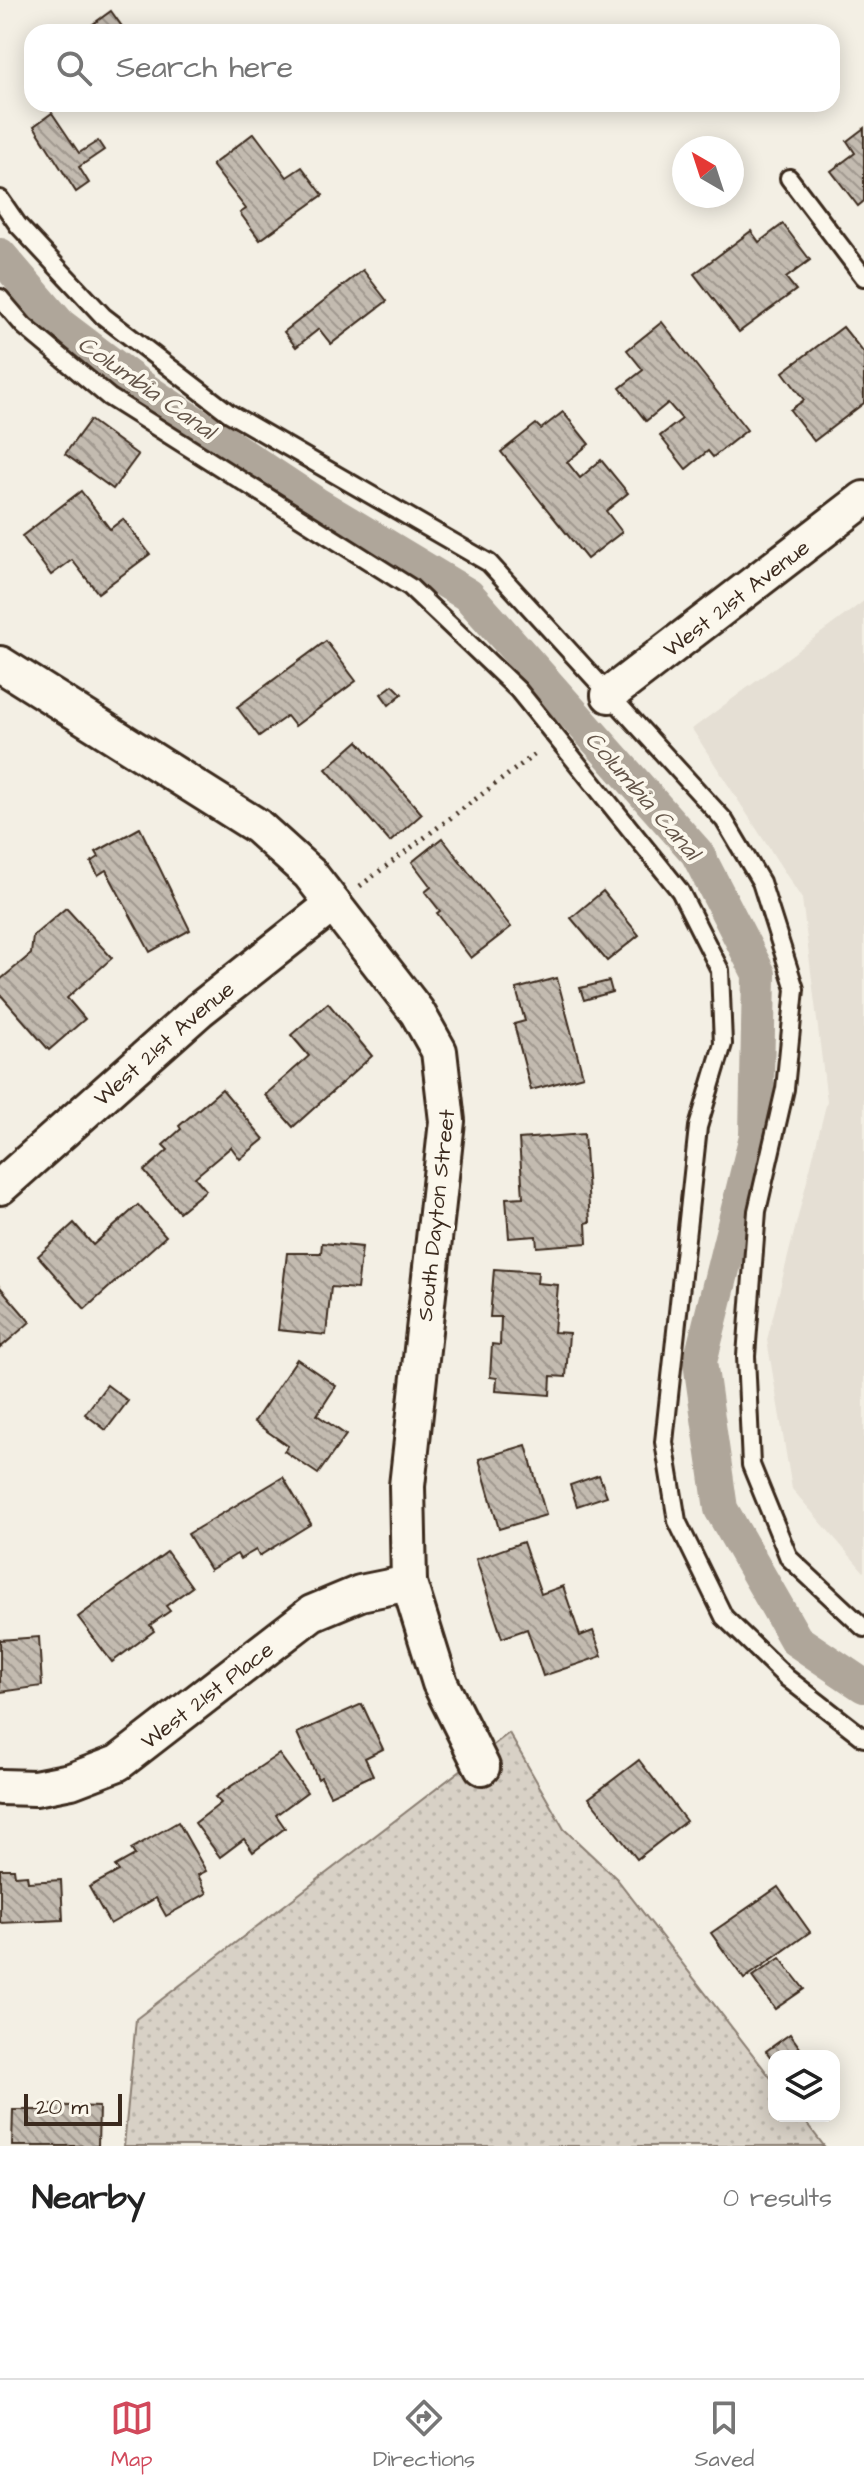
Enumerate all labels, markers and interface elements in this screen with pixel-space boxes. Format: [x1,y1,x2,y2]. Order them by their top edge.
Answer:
search box [24,24,840,112]
icon: search [52,46,96,90]
text: Search here [116,47,293,89]
north arrow [672,136,744,208]
water label: Columbia Canal [71,328,225,450]
street label: West 21st Avenue [657,532,816,665]
water label: Columbia Canal [577,724,710,870]
street label: West 21st Avenue [87,974,241,1114]
street label: South Dayton Street [410,1108,464,1323]
street label: West 21st Place [135,1634,280,1757]
map controls [768,2050,840,2122]
button: layers [768,2050,840,2122]
scale bar [24,2090,122,2126]
text: 20 m [36,2092,88,2123]
text: Nearby [32,2174,146,2222]
text: 0 results [723,2180,832,2216]
tab: Map [110,2396,154,2475]
tab: Directions [373,2396,475,2475]
tab: Saved [694,2396,754,2475]

